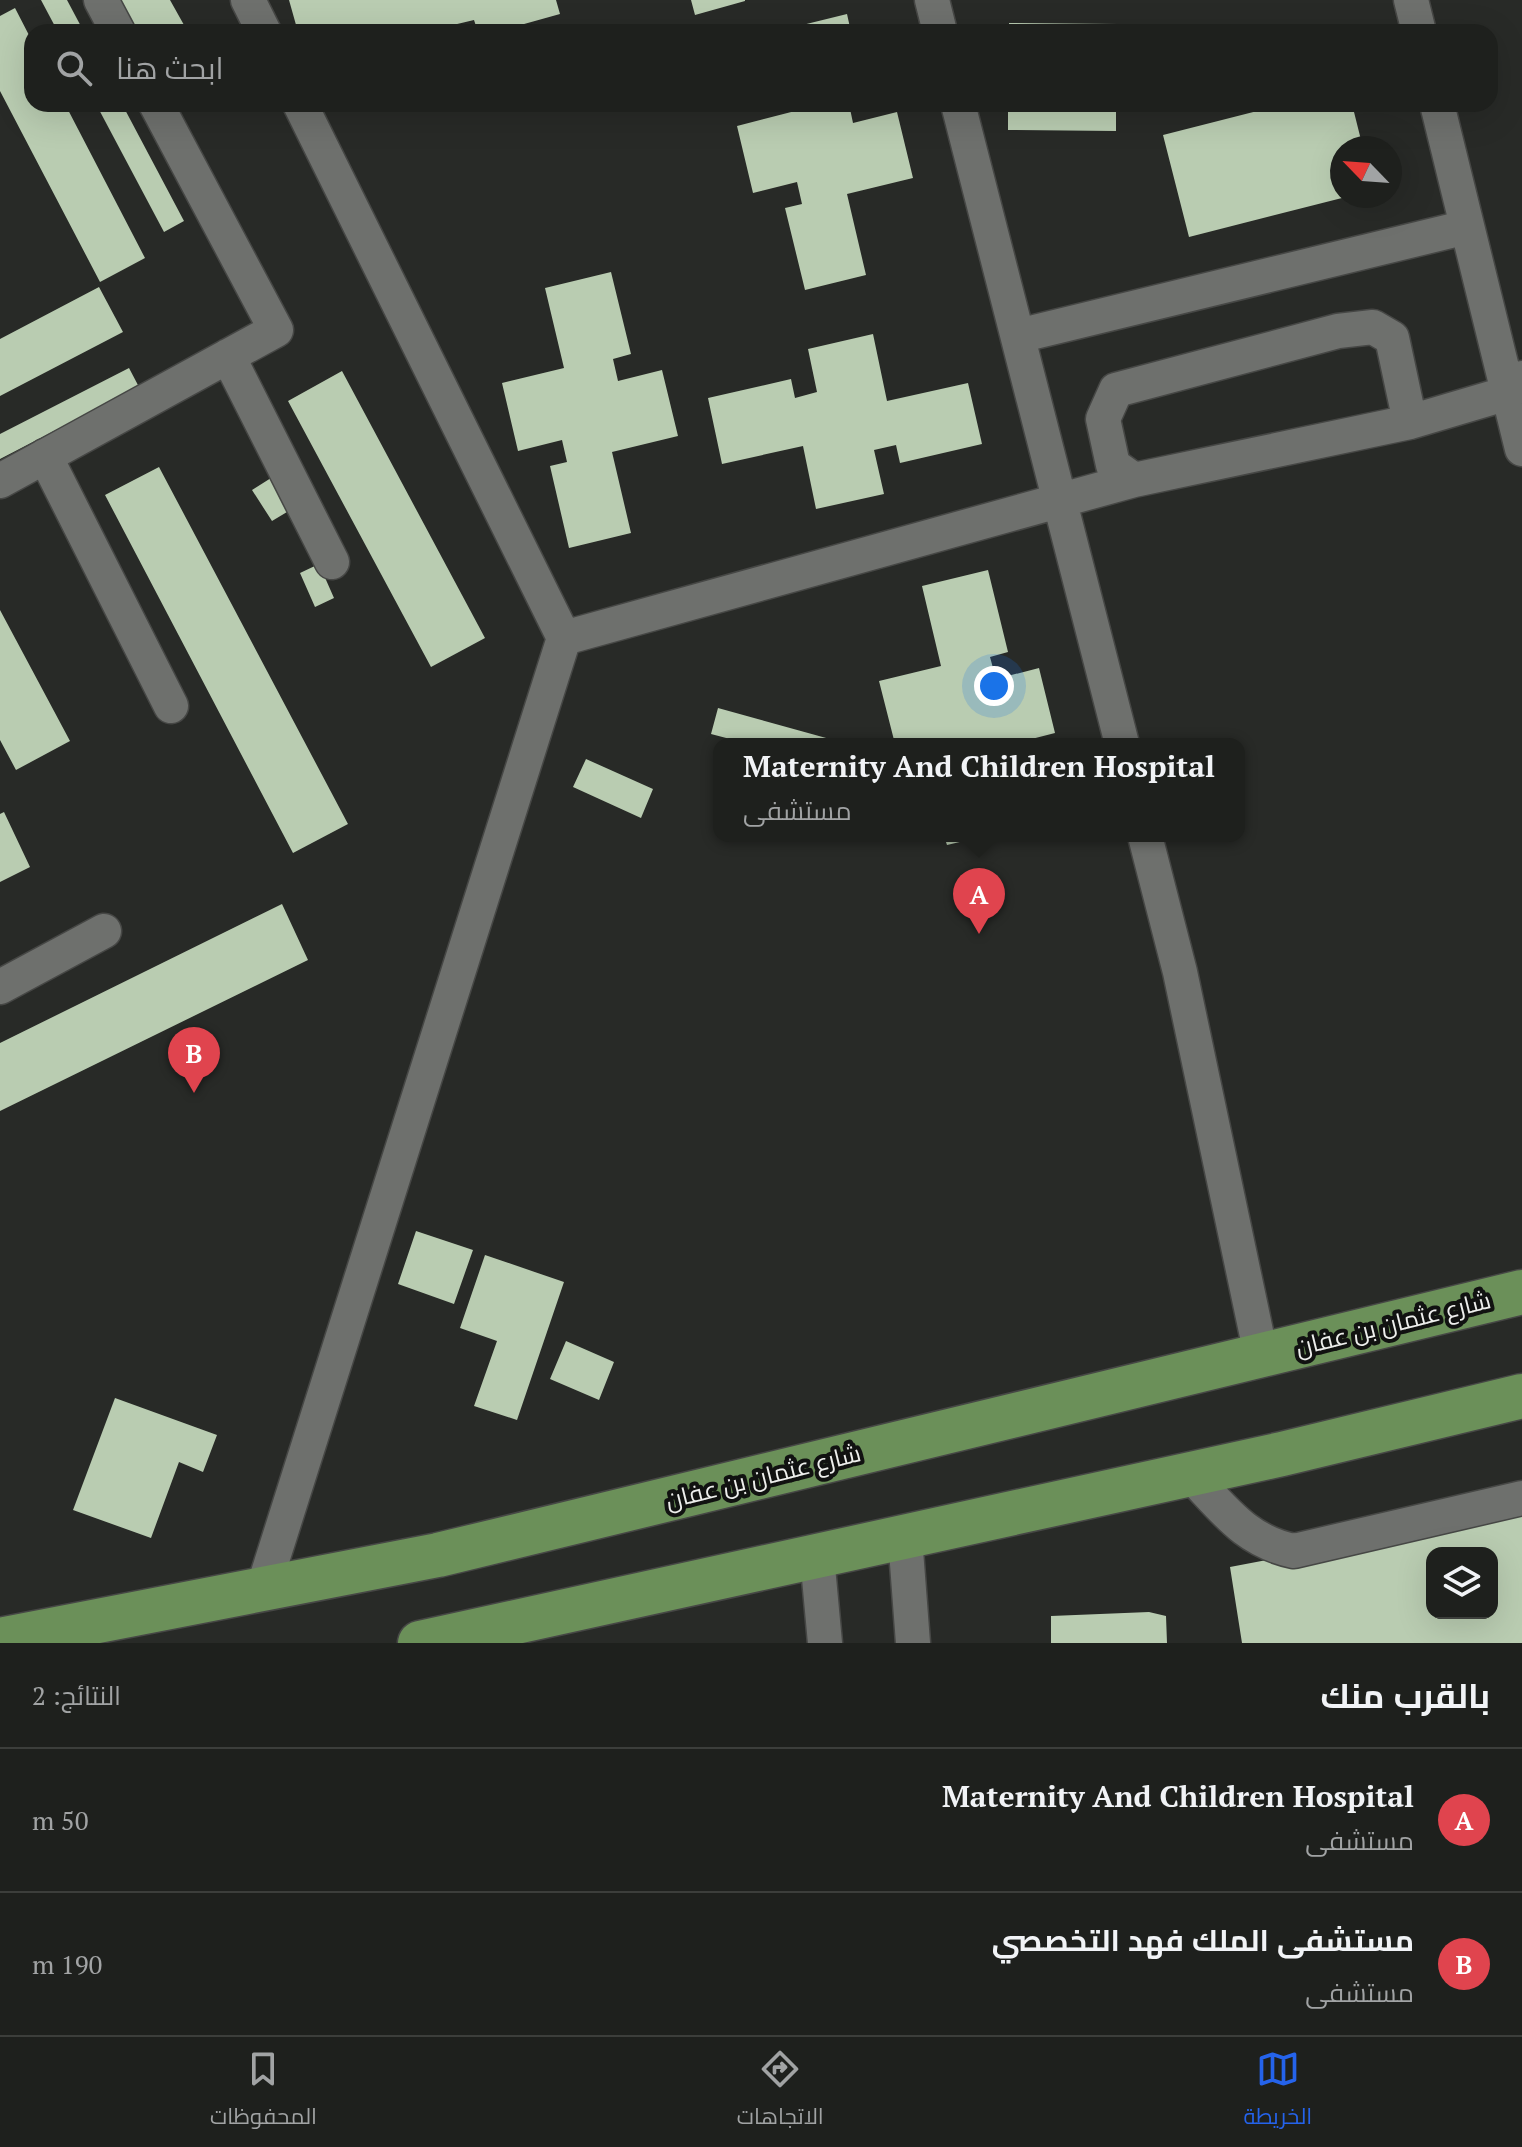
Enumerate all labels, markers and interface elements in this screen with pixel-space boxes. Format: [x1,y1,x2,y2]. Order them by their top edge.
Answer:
search box [24,24,1498,112]
icon: search [52,46,96,90]
text: ابحث هنا [116,48,224,88]
north arrow [1330,136,1402,208]
your location [974,666,1014,706]
popup [713,738,1245,842]
text: Maternity And Children Hospital [743,746,1215,786]
text: مستشفى [743,793,852,827]
pin: A [953,868,1005,934]
pin: B [168,1027,220,1093]
street label: شارع عثمان بن عفان [1292,1283,1494,1364]
street label: شارع عثمان بن عفان [662,1436,864,1517]
map controls [1426,1547,1498,1619]
button: layers [1426,1547,1498,1619]
text: بالقرب منك [1320,1673,1490,1718]
text: النتائج: 2 [32,1678,121,1712]
text: Maternity And Children Hospital [942,1776,1414,1816]
text: 50 m [32,1803,89,1837]
text: A [1455,1803,1473,1837]
text: مستشفى [1305,1823,1414,1857]
text: مستشفى الملك فهد التخصصي [992,1920,1414,1960]
text: 190 m [32,1947,102,1981]
text: B [1456,1947,1472,1981]
text: مستشفى [1305,1975,1414,2009]
tab: المحفوظات [210,2047,317,2137]
tab: الاتجاهات [737,2047,824,2137]
tab: الخريطة [1243,2047,1312,2137]

